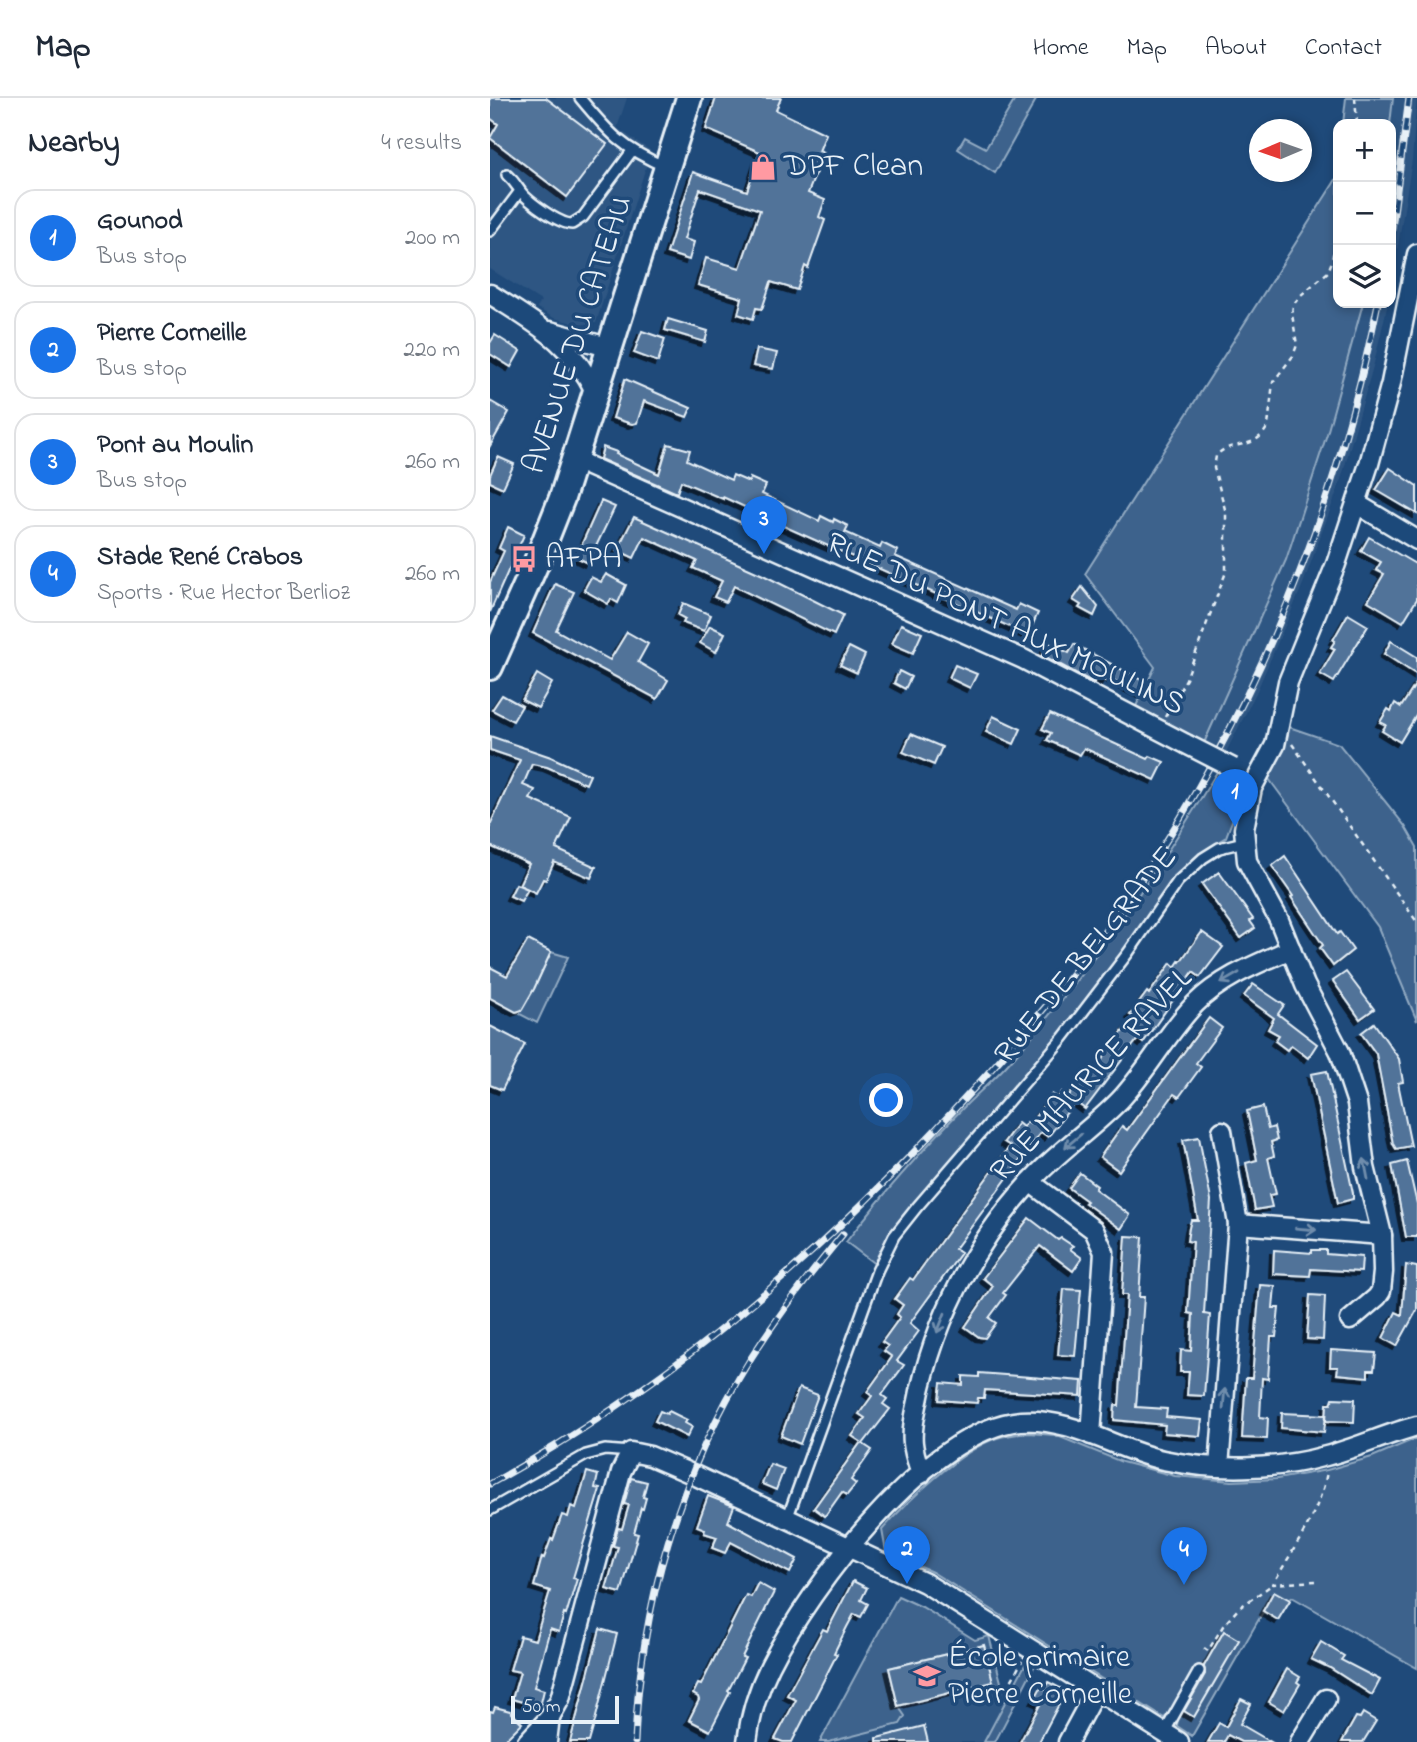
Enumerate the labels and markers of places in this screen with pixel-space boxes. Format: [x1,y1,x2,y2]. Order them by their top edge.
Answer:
place label: DPF Clean [783,144,923,191]
shop icon: DPF Clean [748,152,778,182]
pin: 3 [741,496,787,554]
place label: AFPA [545,536,622,583]
bus stop icon: AFPA [509,544,539,574]
pin: 1 [1212,769,1258,827]
pin: 2 [884,1526,930,1584]
pin: 4 [1161,1527,1207,1585]
place label: École primaire Pierre Corneille [948,1635,1133,1719]
school or university icon: École primaire Pierre Corneille [912,1661,942,1691]

